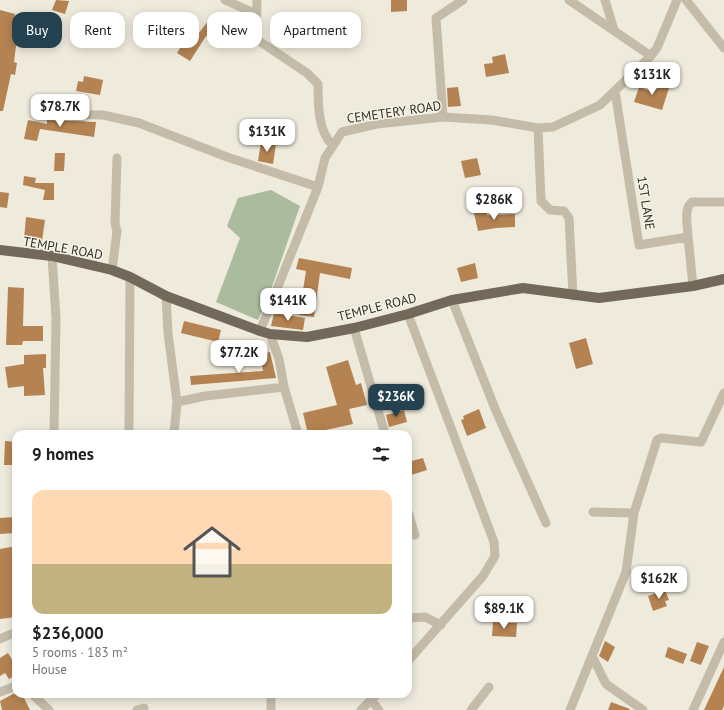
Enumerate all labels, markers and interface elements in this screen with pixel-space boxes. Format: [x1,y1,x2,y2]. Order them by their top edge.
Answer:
chip: Buy [12,12,62,48]
chip: Rent [70,12,125,48]
chip: Filters [133,12,199,48]
chip: New [207,12,262,48]
chip: Apartment [270,12,361,48]
pin: $131K [624,62,680,96]
text: $131K [633,66,671,83]
pin: $78.7K [27,94,93,128]
street label: CEMETERY ROAD [346,97,442,127]
text: $78.7K [40,98,80,115]
pin: $131K [239,119,295,153]
text: $131K [248,123,286,140]
street label: 1ST LANE [633,175,659,231]
pin: $286K [466,187,522,221]
text: $286K [475,191,513,208]
street label: TEMPLE ROAD [22,233,104,263]
pin: $141K [260,288,316,322]
street label: TEMPLE ROAD [336,289,418,325]
text: $141K [269,292,307,309]
pin: $77.2K [206,340,272,374]
text: $77.2K [219,344,259,361]
pin: $236K [368,384,424,418]
text: $236K [377,388,415,405]
text: 9 homes [32,443,94,465]
icon: filters [370,443,392,465]
icon: home [176,516,248,588]
pin: $162K [631,566,687,600]
text: $162K [640,570,678,587]
pin: $89.1K [471,596,537,630]
text: $89.1K [484,600,524,617]
text: $236,000 [32,622,104,644]
text: 5 rooms · 183 m² [32,644,128,661]
text: House [32,661,67,678]

